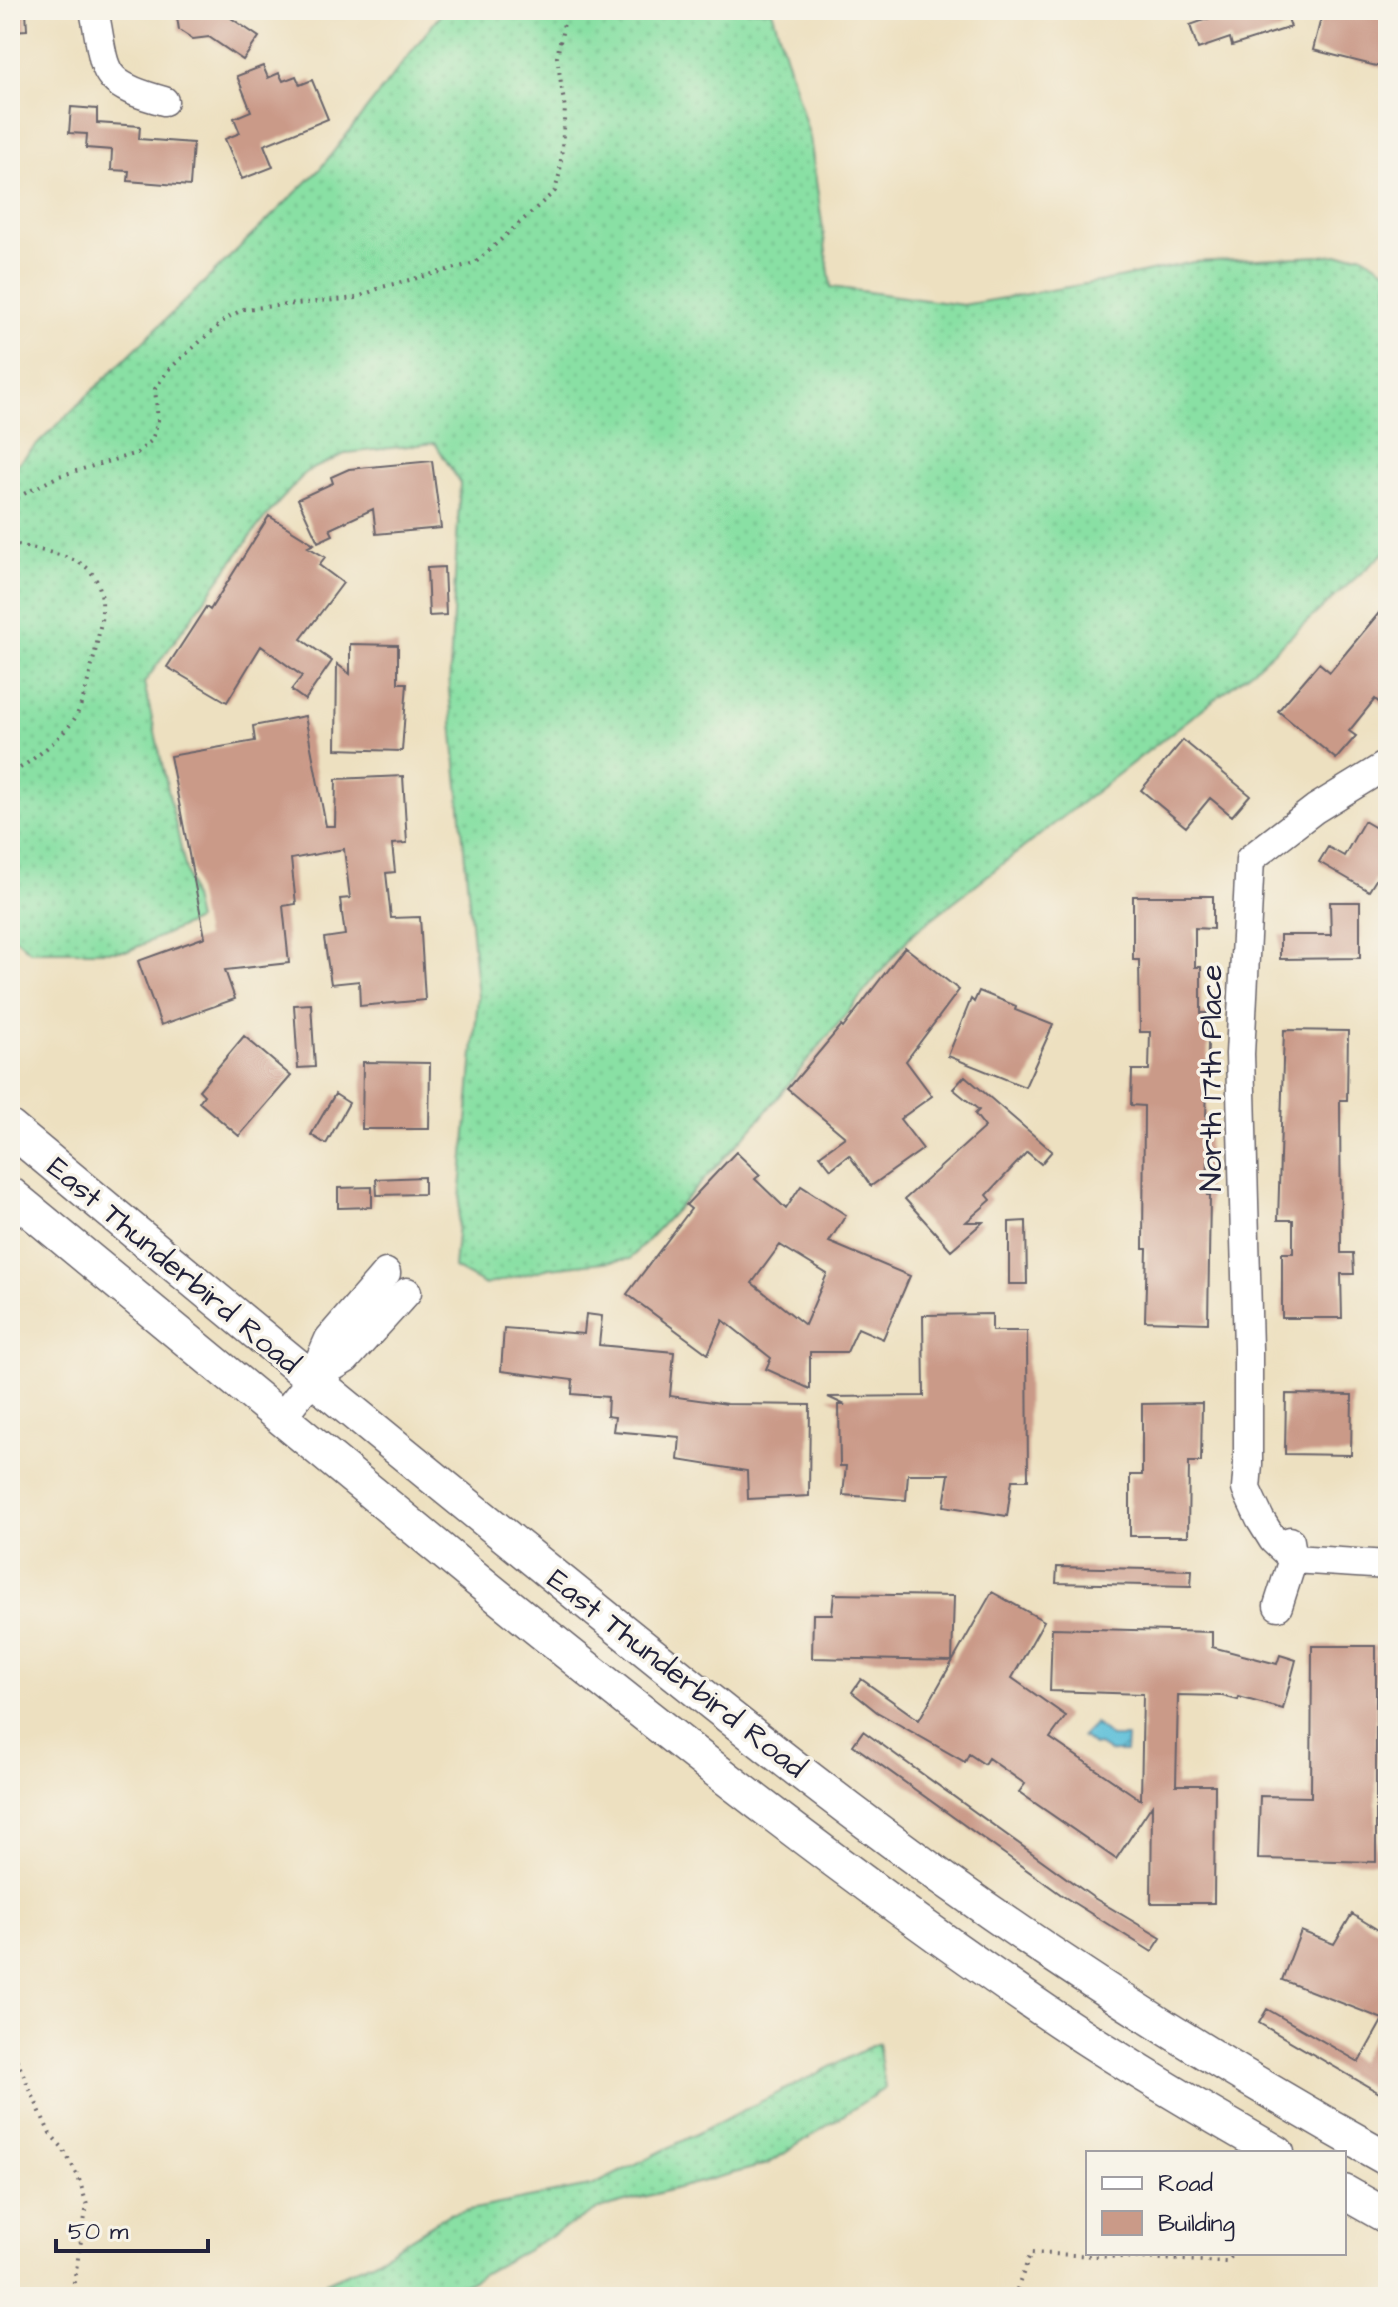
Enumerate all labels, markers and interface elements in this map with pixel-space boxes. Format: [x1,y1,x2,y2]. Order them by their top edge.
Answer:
street label: North 17th Place [1191,965,1233,1191]
street label: East Thunderbird Road [38,1147,309,1384]
street label: East Thunderbird Road [538,1559,815,1788]
legend [1086,2151,1346,2255]
text: Road [1158,2167,1213,2201]
scale bar [56,2203,208,2253]
text: Building [1158,2207,1235,2242]
text: 50 m [68,2215,129,2249]

